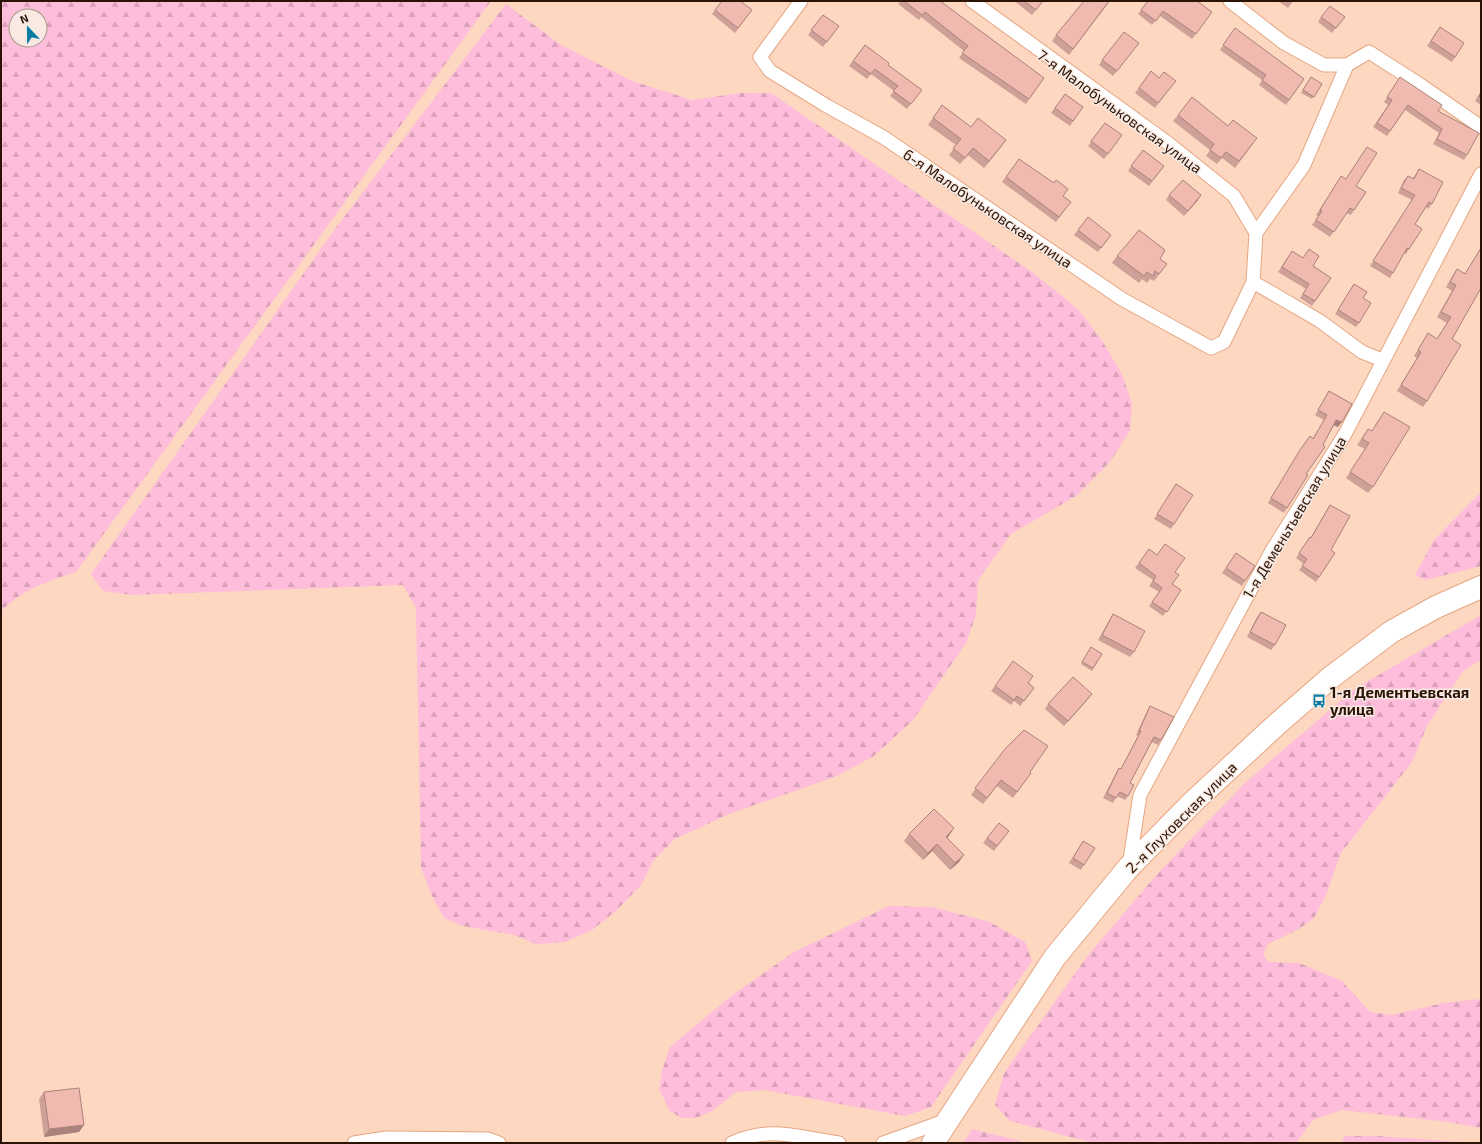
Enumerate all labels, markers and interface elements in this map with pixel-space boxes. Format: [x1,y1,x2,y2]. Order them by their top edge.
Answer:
north arrow [8,8,48,48]
text: N [18,11,30,26]
street label: 7-я Малобуньковская улица [1034,45,1206,178]
street label: 6-я Малобуньковская улица [899,145,1076,272]
street label: 1-я Деменьтьевская улица [1238,433,1350,602]
place label: 1-я Дементьевская улица [1330,683,1469,718]
bus stop icon: 1-я Дементьевская улица [1311,693,1327,709]
street label: 2-я Глуховская улица [1122,758,1241,877]

